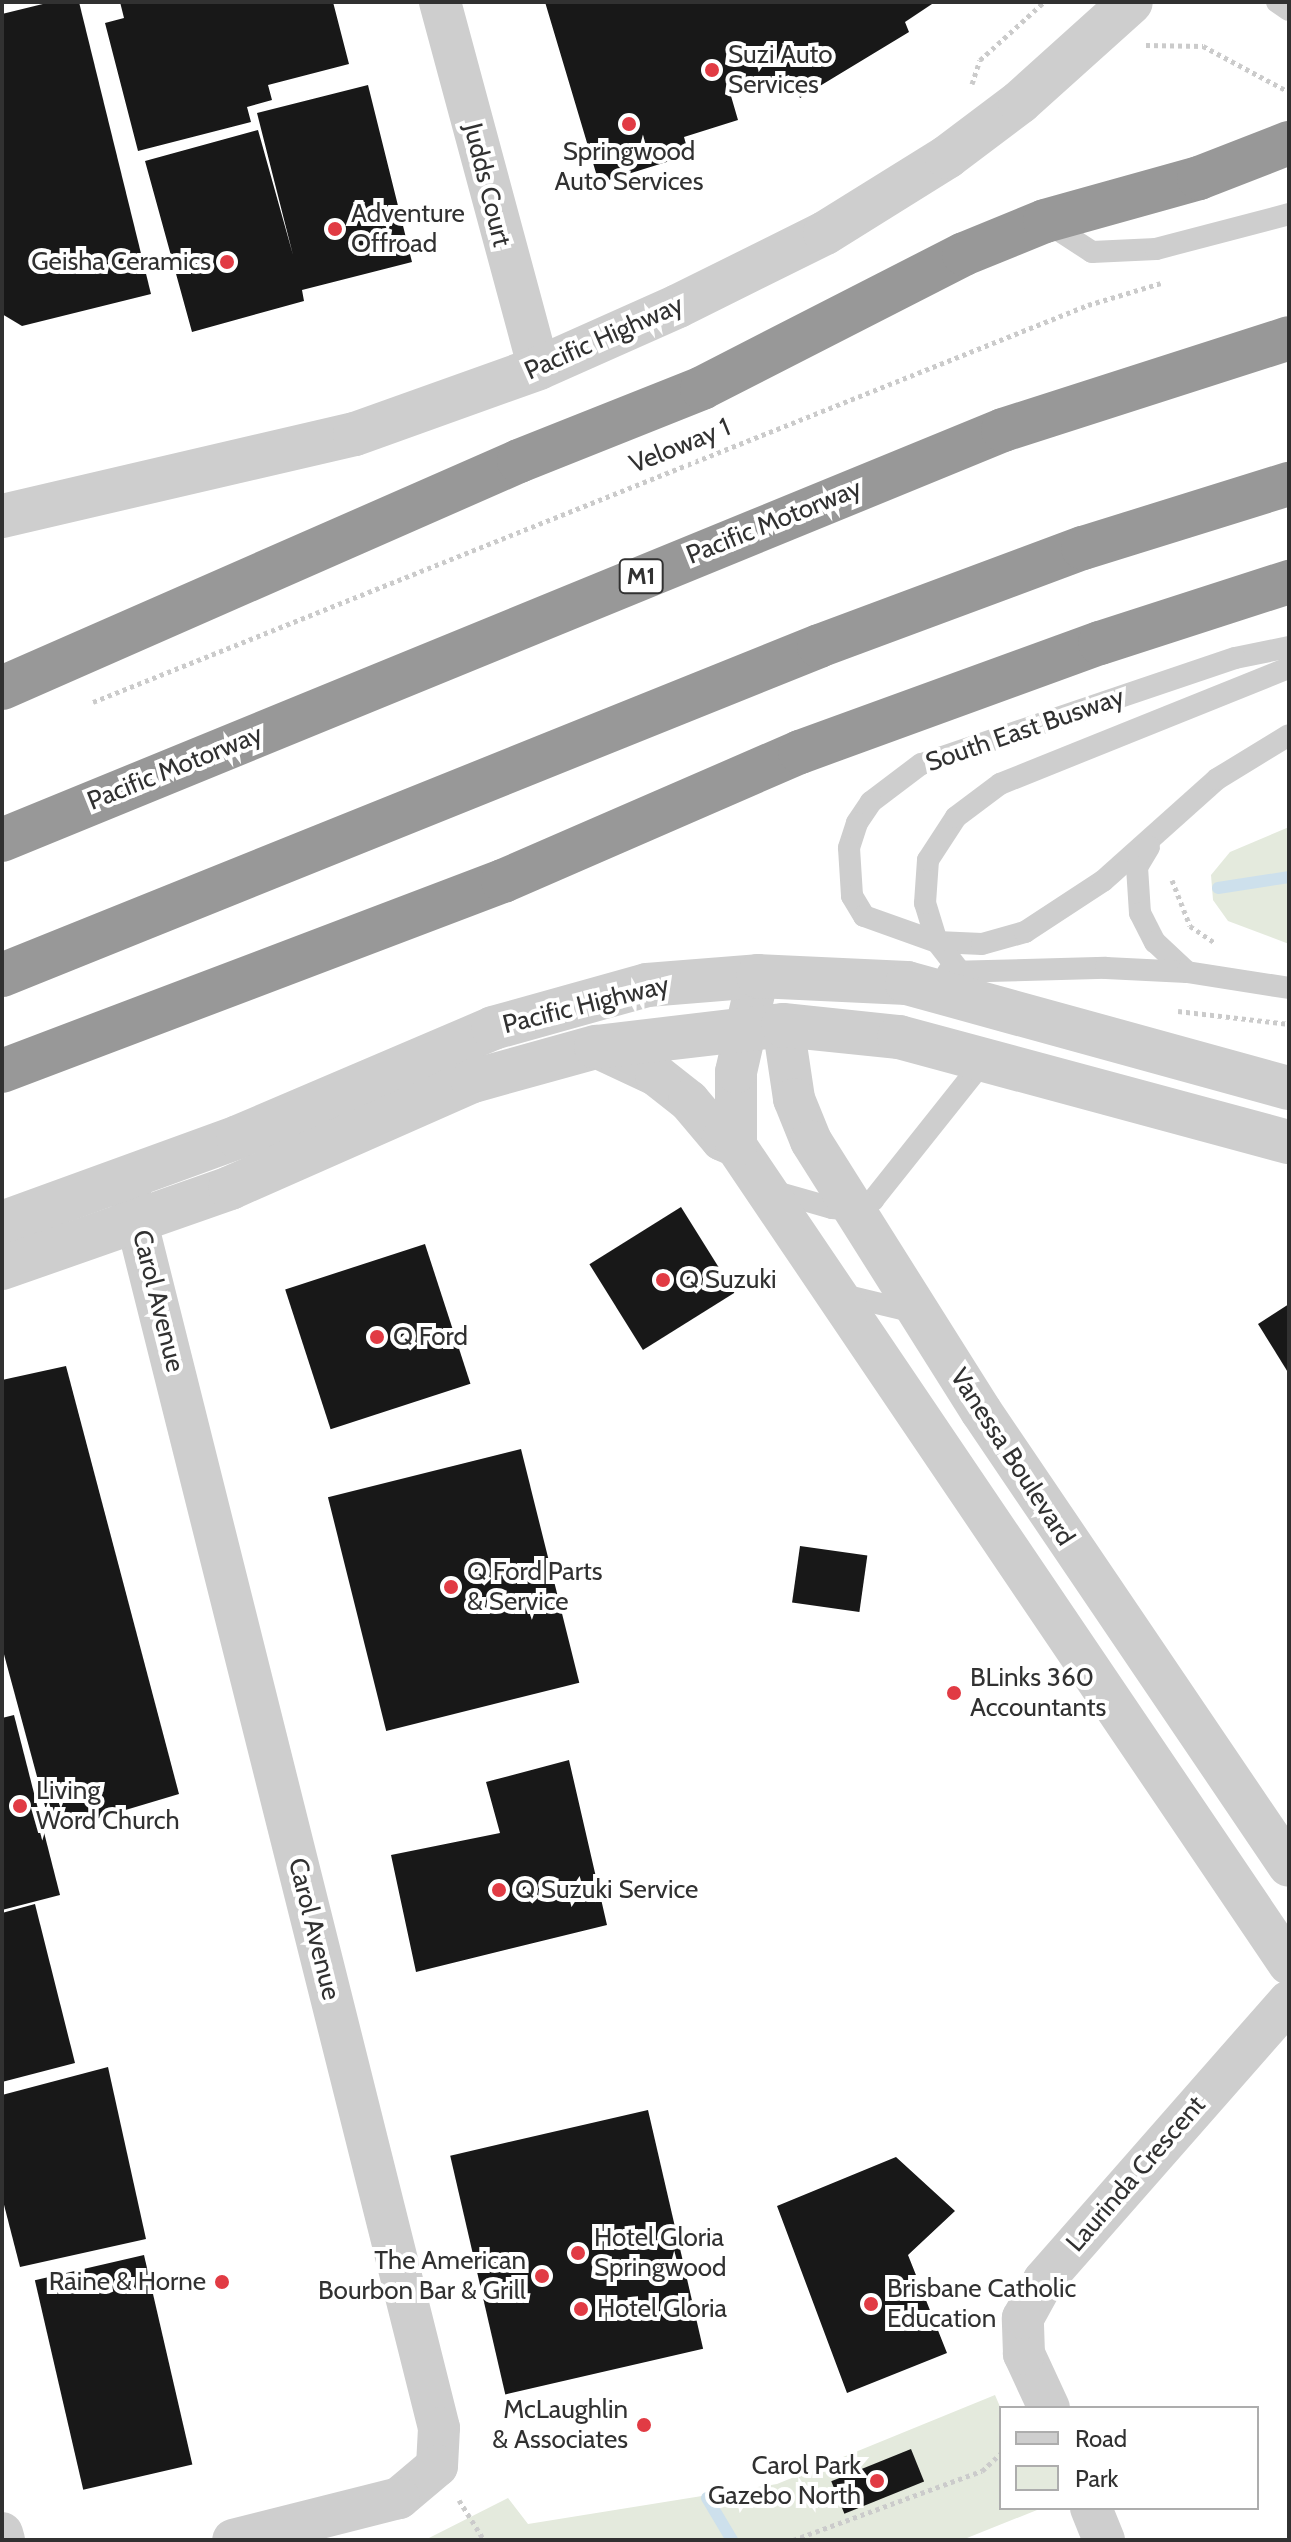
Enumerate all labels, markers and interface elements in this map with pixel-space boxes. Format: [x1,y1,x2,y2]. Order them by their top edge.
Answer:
place label: Suzi Auto Services [728,39,833,100]
marker: Suzi Auto Services [703,61,721,79]
marker: Springwood Auto Services [620,115,638,133]
street label: Judds Court [457,120,517,250]
place label: Springwood Auto Services [555,136,703,198]
place label: Adventure Offroad [351,198,465,260]
marker: Adventure Offroad [326,220,344,238]
place label: Geisha Ceramics [31,246,211,278]
marker: Geisha Ceramics [218,253,236,271]
street label: Pacific Highway [520,289,688,387]
street label: Veloway 1 [625,412,735,480]
street label: Pacific Motorway [682,473,866,571]
road number: M1 [617,556,665,596]
street label: South East Busway [922,681,1128,779]
street label: Pacific Motorway [83,719,267,817]
street label: Pacific Highway [500,969,672,1041]
street label: Carol Avenue [125,1227,191,1375]
place label: Q Suzuki [679,1264,777,1296]
marker: Q Suzuki [654,1271,672,1289]
place label: Q Ford [393,1321,468,1353]
marker: Q Ford [368,1328,386,1346]
street label: Vanessa Boulevard [943,1363,1081,1551]
place label: Q Ford Parts & Service [467,1556,603,1618]
marker: Q Ford Parts & Service [442,1578,460,1596]
place label: BLinks 360 Accountants [970,1662,1106,1724]
marker: BLinks 360 Accountants [945,1684,963,1702]
place label: Living Word Church [36,1775,180,1836]
marker: Living Word Church [11,1797,29,1815]
street label: Carol Avenue [281,1855,347,2003]
place label: Q Suzuki Service [515,1874,698,1906]
marker: Q Suzuki Service [490,1881,508,1899]
street label: Laurinda Crescent [1060,2090,1212,2258]
place label: Hotel Gloria Springwood [594,2222,726,2284]
marker: Hotel Gloria Springwood [569,2244,587,2262]
place label: The American Bourbon Bar & Grill [318,2245,526,2306]
place label: Raine & Horne [49,2266,206,2298]
marker: The American Bourbon Bar & Grill [533,2267,551,2285]
marker: Raine & Horne [213,2273,231,2291]
place label: Brisbane Catholic Education [887,2273,1076,2334]
place label: Hotel Gloria [597,2293,727,2325]
marker: Brisbane Catholic Education [862,2295,880,2313]
marker: Hotel Gloria [572,2300,590,2318]
place label: McLaughlin & Associates [492,2394,628,2456]
legend [999,2406,1259,2510]
marker: McLaughlin & Associates [635,2416,653,2434]
text: Road [1075,2424,1127,2453]
place label: Carol Park Gazebo North [708,2450,861,2512]
text: Park [1075,2464,1118,2493]
marker: Carol Park Gazebo North [868,2472,886,2490]

